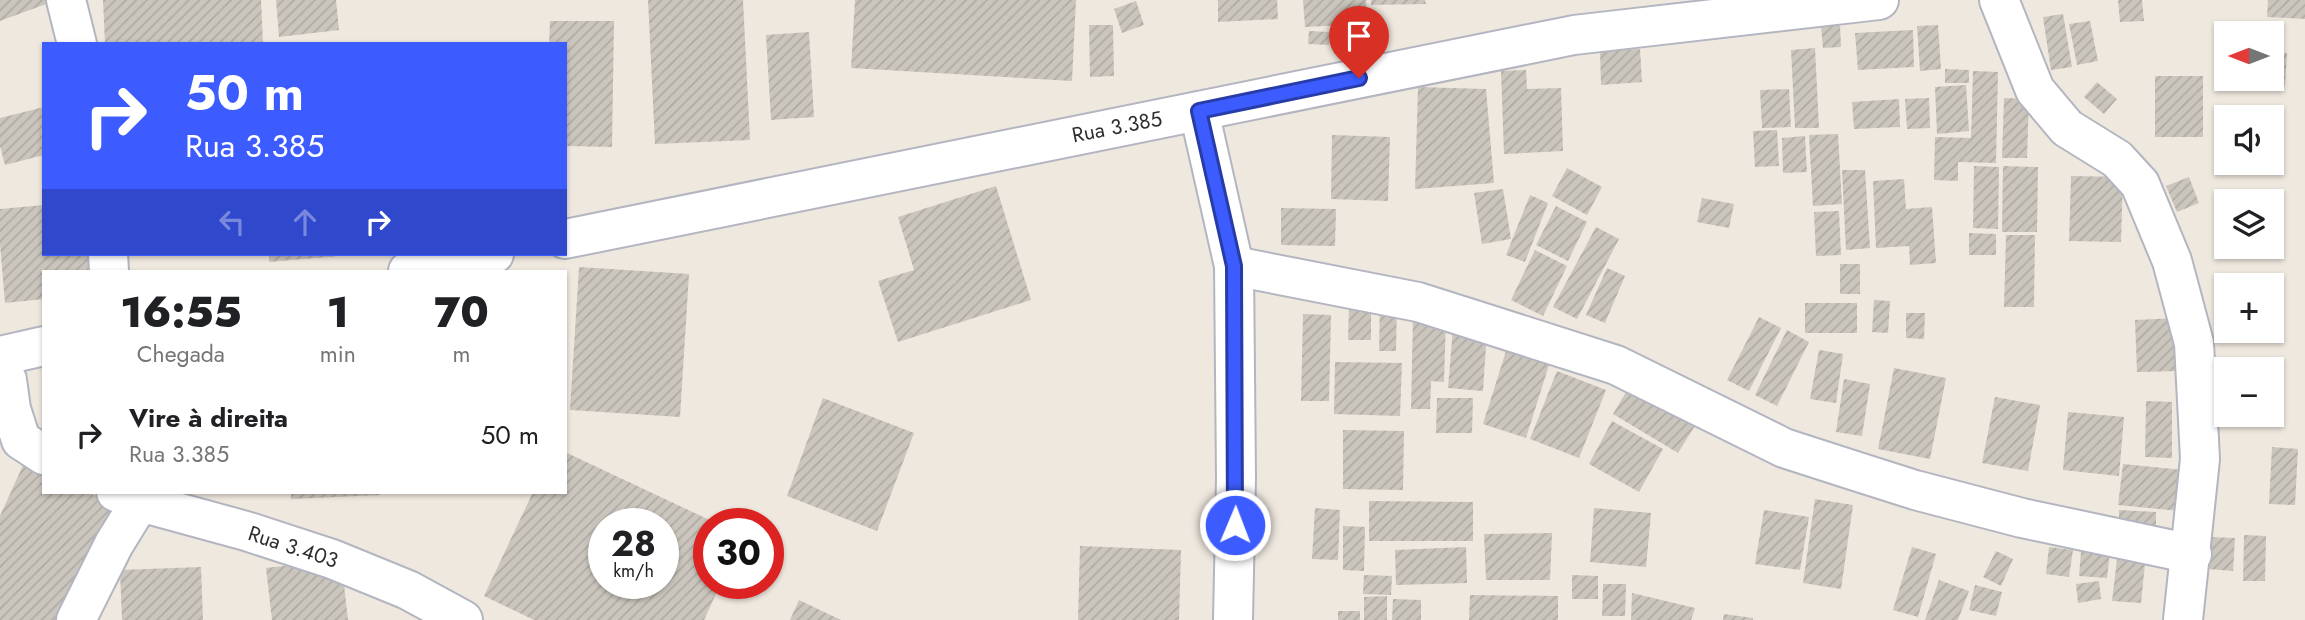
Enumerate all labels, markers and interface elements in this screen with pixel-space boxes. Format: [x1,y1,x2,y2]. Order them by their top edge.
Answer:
pin [1329,6,1389,78]
icon: arrive [1340,17,1378,55]
north arrow [2214,21,2284,91]
map controls [2214,21,2284,427]
text: 50 m [185,58,304,128]
icon: right [70,70,161,161]
street label: Rua 3.385 [1069,104,1165,150]
button: sound [2214,105,2284,175]
text: Rua 3.385 [185,123,324,169]
button: layers [2214,189,2284,259]
icon: left [213,203,251,241]
icon: ahead [286,203,324,241]
icon: right [359,203,397,241]
button: + [2214,273,2284,343]
text: 16:55 [120,282,242,343]
text: 1 [327,282,349,343]
text: 70 [434,282,489,343]
text: Chegada [137,337,225,371]
text: min [320,337,356,371]
text: m [452,337,470,371]
button: − [2214,357,2284,427]
text: Vire à direita [129,399,288,437]
icon: right [70,416,108,454]
text: 50 m [481,416,539,454]
text: Rua 3.385 [129,437,229,471]
position arrow [1198,488,1272,562]
speed limit sign: 30 [693,508,784,599]
street label: Rua 3.403 [244,518,342,576]
text: 28 [611,519,656,569]
text: km/h [613,558,654,584]

